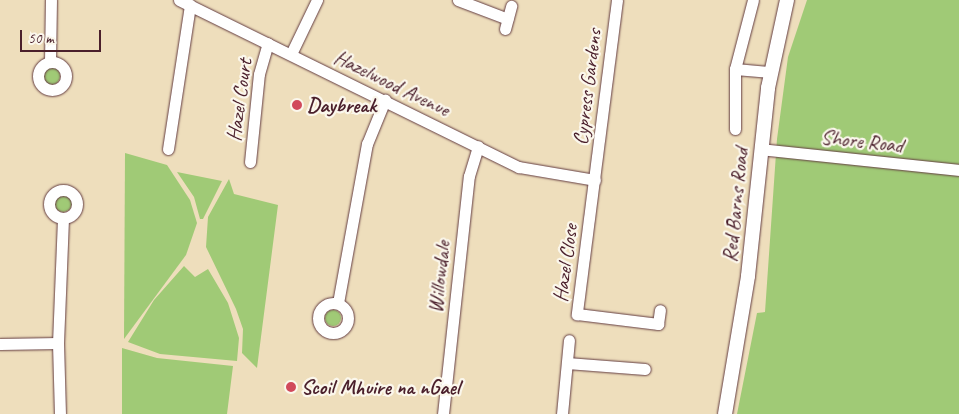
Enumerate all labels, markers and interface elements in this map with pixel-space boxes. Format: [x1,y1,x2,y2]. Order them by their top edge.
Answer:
scale bar [22,20,104,52]
street label: Cypress Gardens [567,27,607,147]
text: 50 m [28,29,54,48]
street label: Hazelwood Avenue [330,44,454,122]
street label: Hazel Court [221,57,257,143]
place label: Daybreak [307,92,376,118]
marker: Daybreak [291,99,303,111]
street label: Shore Road [820,124,904,158]
street label: Red Barns Road [716,146,754,264]
street label: Hazel Close [547,223,583,303]
street label: Willowdale [423,240,455,314]
place label: Scoil Mhuire na nGael [301,374,460,400]
marker: Scoil Mhuire na nGael [285,381,297,393]

